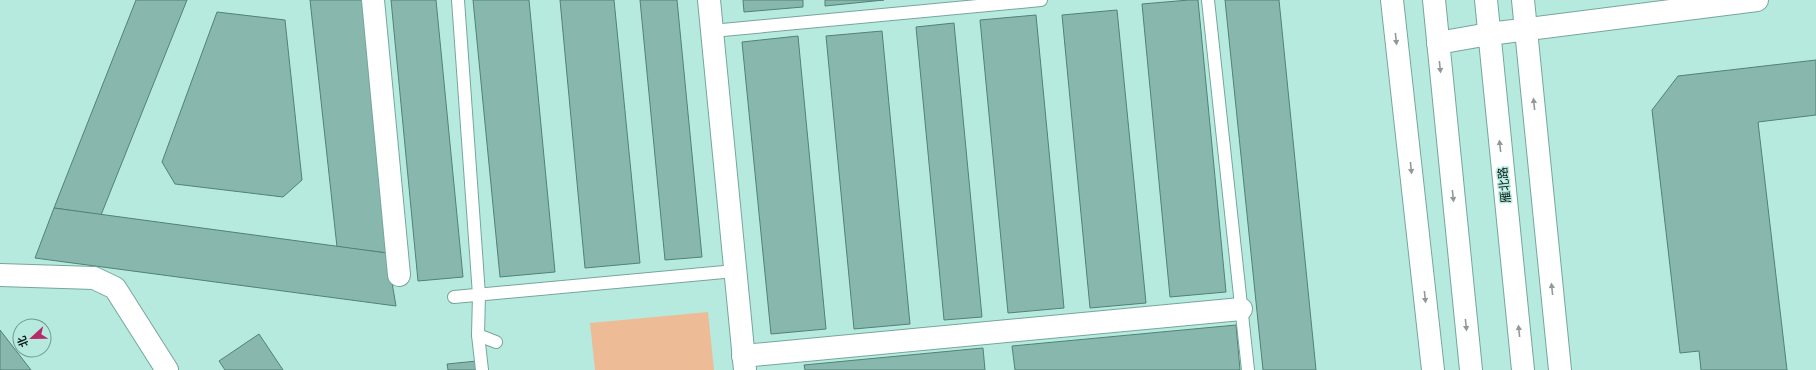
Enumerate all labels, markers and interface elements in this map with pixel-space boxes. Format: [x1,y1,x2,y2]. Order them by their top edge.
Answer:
one-way arrow [1393,33,1400,45]
one-way arrow [1437,61,1444,73]
one-way arrow [1531,98,1537,110]
one-way arrow [1497,140,1504,152]
one-way arrow [1408,162,1414,174]
street label: 雁北路 [1495,166,1513,204]
one-way arrow [1450,190,1457,202]
one-way arrow [1549,283,1556,295]
one-way arrow [1422,291,1429,303]
north arrow [12,318,52,358]
one-way arrow [1463,319,1470,331]
one-way arrow [1516,325,1522,337]
text: 北 [14,334,30,349]

